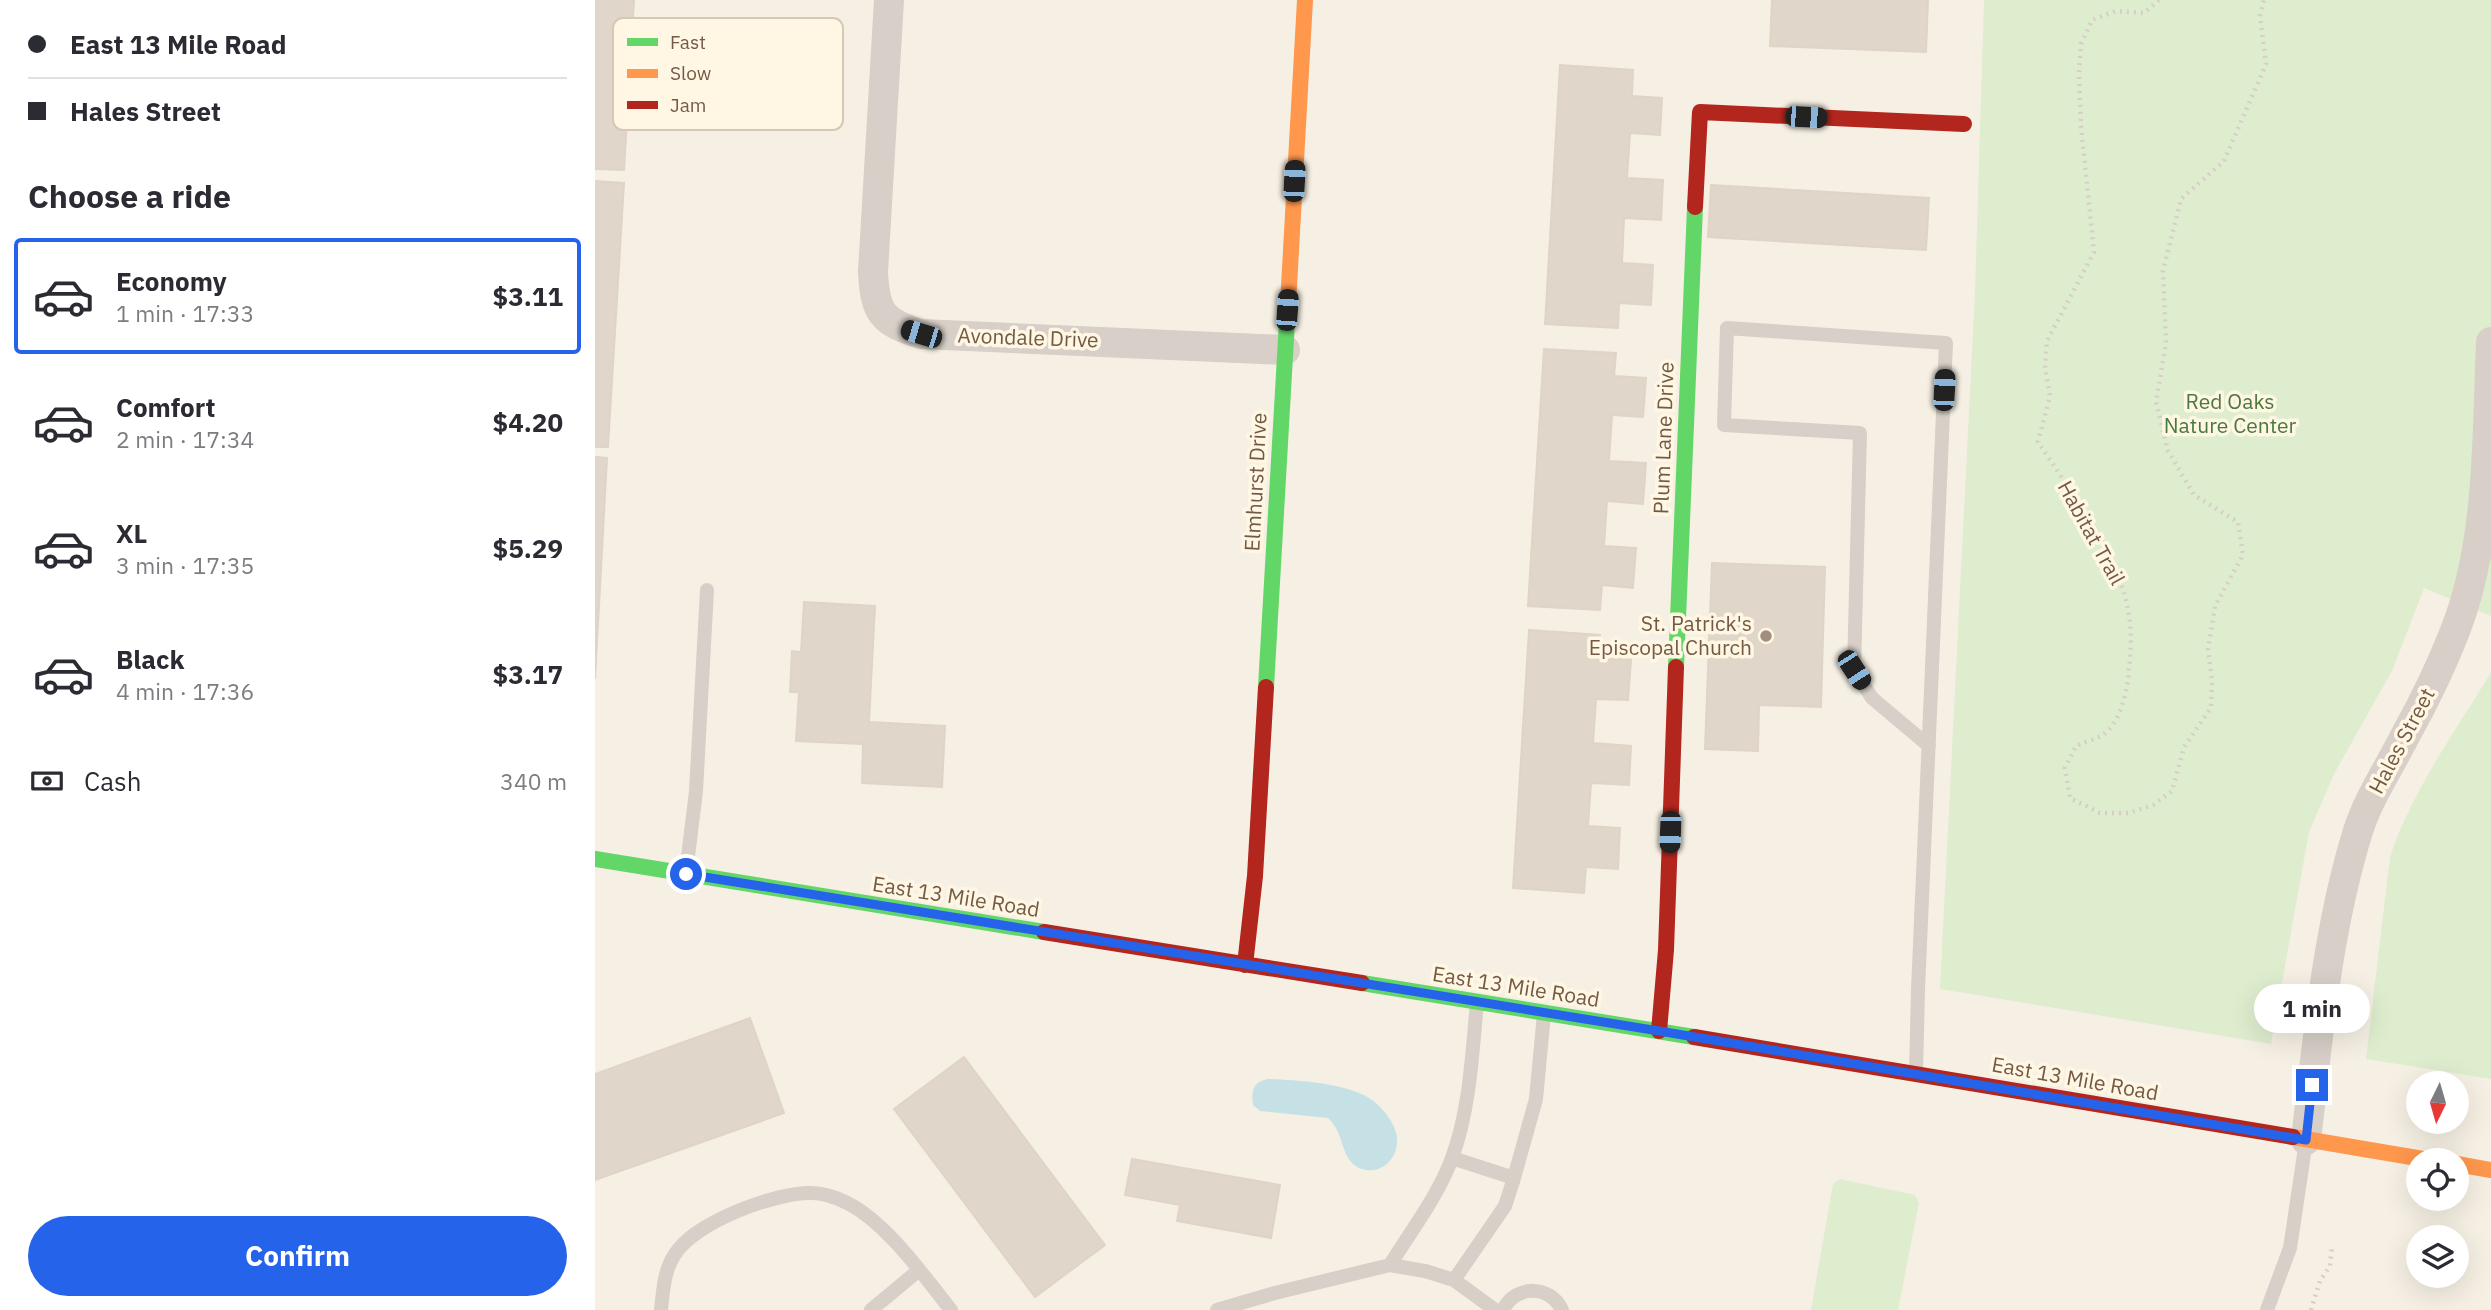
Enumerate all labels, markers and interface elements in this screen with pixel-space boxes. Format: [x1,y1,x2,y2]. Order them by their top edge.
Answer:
legend [613,18,843,130]
text: East 13 Mile Road [70,27,287,61]
text: Fast [670,30,706,54]
text: Slow [670,61,711,85]
text: Jam [670,93,706,117]
text: Hales Street [70,94,221,128]
car [1785,105,1828,129]
car [1283,159,1306,203]
text: Choose a ride [28,175,231,217]
text: Economy [116,264,227,298]
icon: car [32,265,95,328]
text: $3.11 [493,279,563,313]
car [1276,288,1299,332]
text: 1 min · 17:33 [116,298,254,328]
car [898,318,945,350]
street label: Avondale Drive [957,321,1099,353]
street label: Plum Lane Drive [1646,361,1680,515]
car [1933,368,1956,412]
park label: Red Oaks Nature Center [2164,387,2297,439]
text: Comfort [116,390,215,424]
icon: car [32,391,95,454]
text: $4.20 [493,405,563,439]
street label: Elmhurst Drive [1237,412,1273,552]
text: 2 min · 17:34 [116,424,254,454]
street label: Habitat Trail [2052,475,2132,590]
text: XL [116,516,147,550]
icon: car [32,517,95,580]
text: $5.29 [493,531,563,565]
text: 3 min · 17:35 [116,550,254,580]
place label: St. Patrick's Episcopal Church [1589,609,1752,661]
marker: St. Patrick's Episcopal Church [1758,628,1774,644]
text: Black [116,642,184,676]
icon: car [32,643,95,706]
car [1834,647,1875,693]
text: $3.17 [493,657,563,691]
text: 4 min · 17:36 [116,676,254,706]
street label: Hales Street [2362,683,2441,798]
icon: cash [28,762,66,800]
text: Cash [84,764,141,798]
text: 340 m [500,766,567,796]
car [1659,811,1682,853]
route start [670,858,702,890]
street label: East 13 Mile Road [871,869,1042,923]
street label: East 13 Mile Road [1431,959,1602,1013]
callout: 1 min [2254,984,2370,1032]
text: 1 min [2282,993,2342,1023]
street label: East 13 Mile Road [1990,1050,2161,1106]
route end [2296,1069,2328,1101]
north arrow [2406,1071,2469,1134]
map controls [2406,1071,2469,1288]
button: locate [2406,1148,2469,1211]
button: Confirm [28,1216,567,1296]
button: layers [2406,1225,2469,1288]

